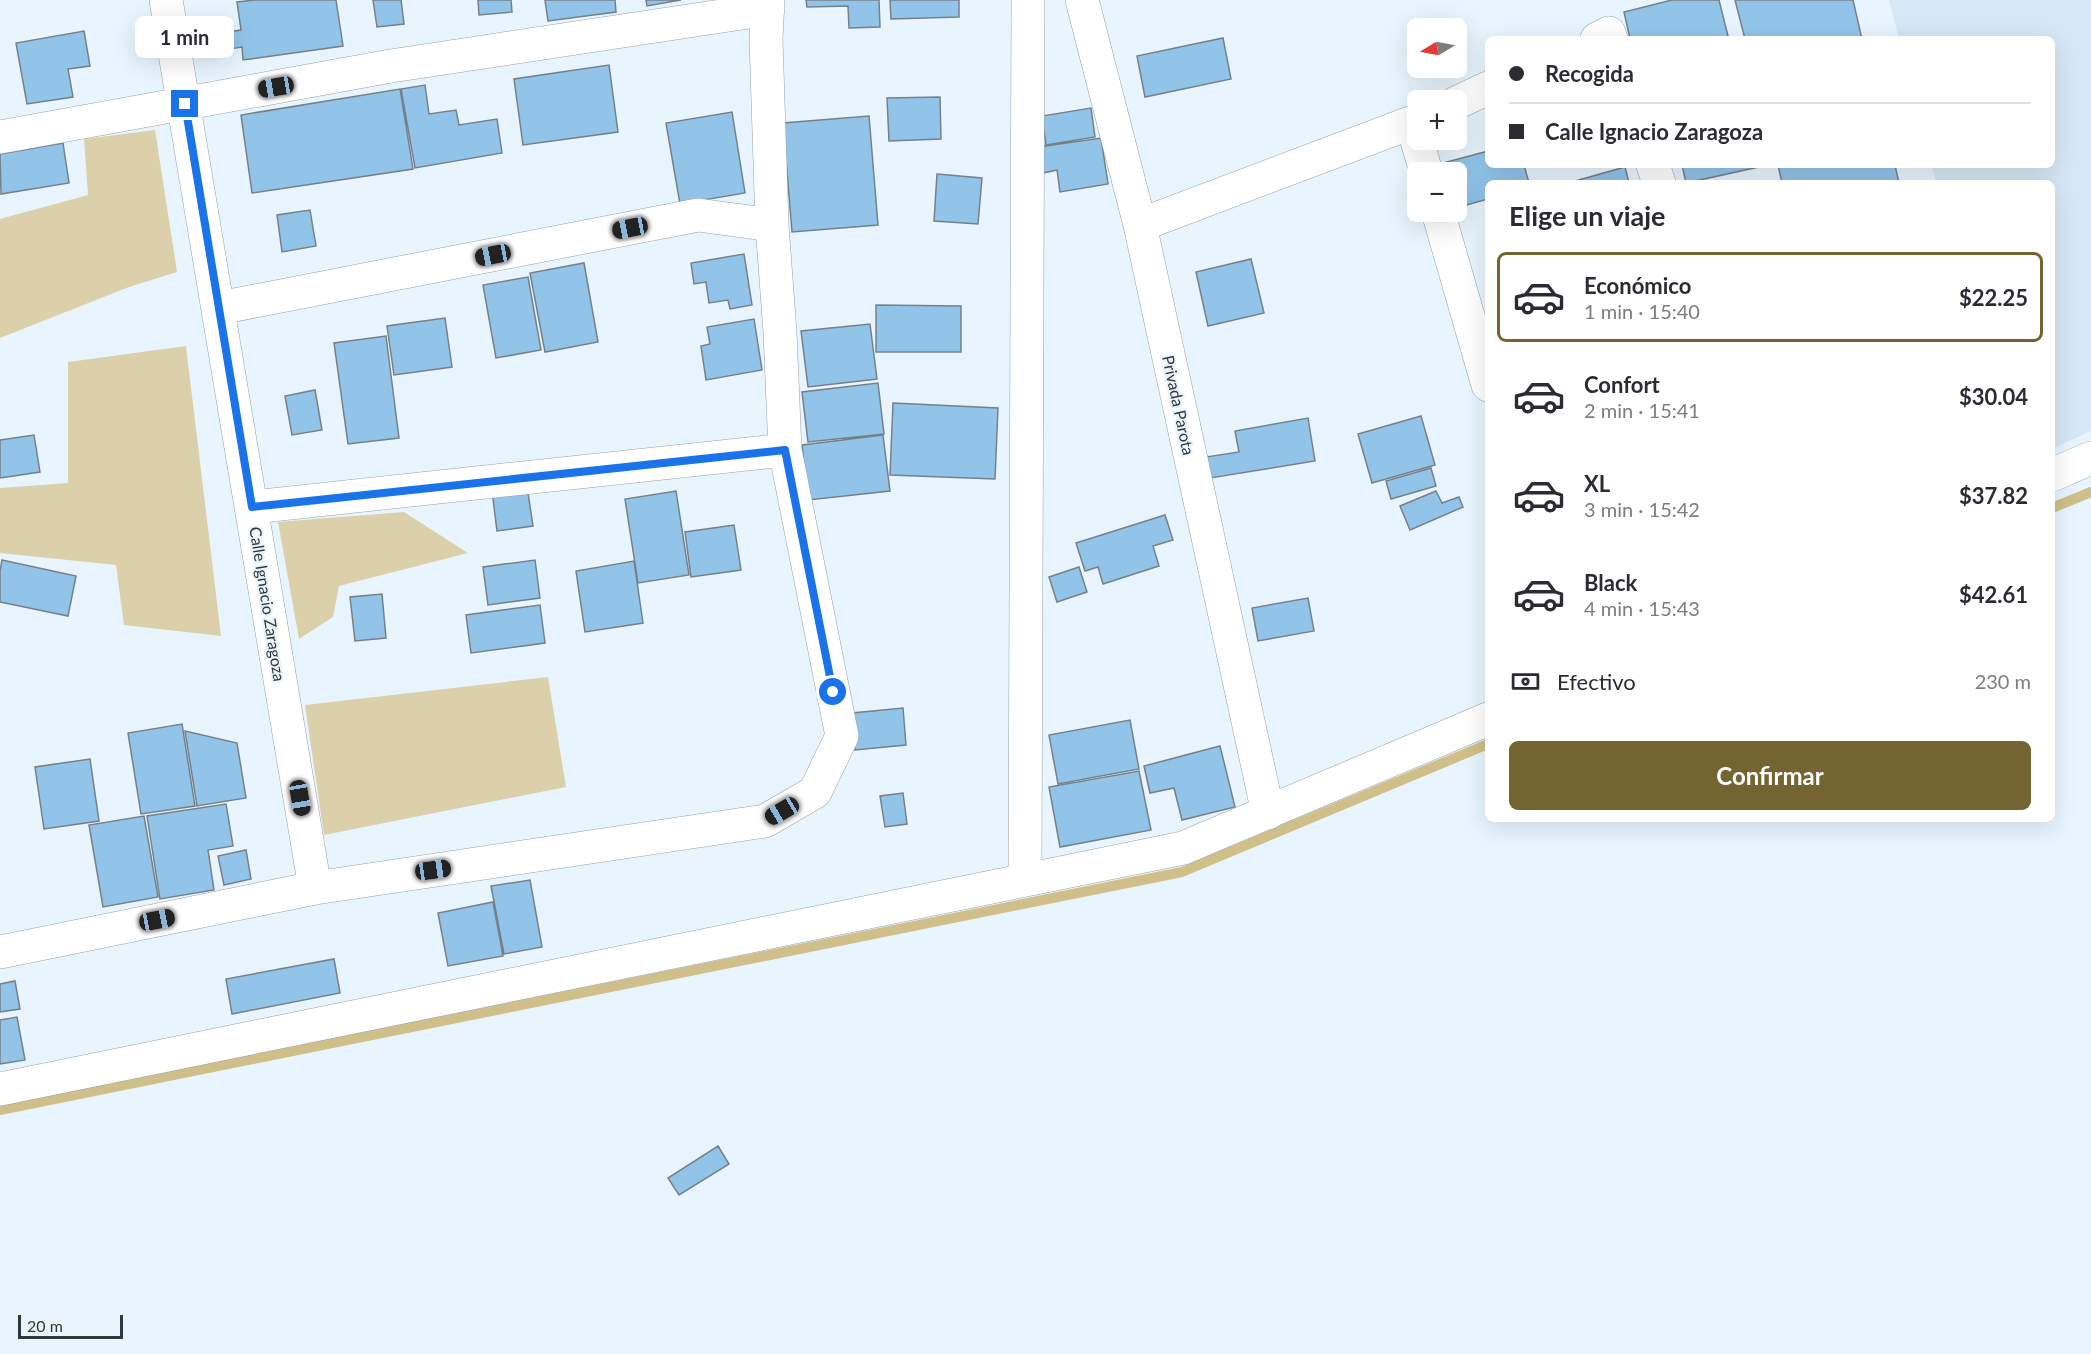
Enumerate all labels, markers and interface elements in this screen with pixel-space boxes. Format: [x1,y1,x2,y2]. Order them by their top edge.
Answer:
callout: 1 min [136,17,234,59]
north arrow [1407,18,1467,78]
map controls [1407,18,1467,222]
text: 1 min [160,25,209,49]
text: Recogida [1545,60,1634,87]
car [257,75,295,99]
route end [171,90,198,117]
button: + [1407,90,1467,150]
text: Calle Ignacio Zaragoza [1545,118,1763,145]
button: − [1407,162,1467,222]
text: Elige un viaje [1509,199,1666,232]
car [611,216,649,240]
car [474,243,512,267]
icon: car [1512,270,1566,324]
text: Económico [1584,272,1691,299]
text: $22.25 [1959,284,2028,311]
text: 1 min · 15:40 [1584,299,1700,323]
street label: Privada Parota [1159,353,1199,457]
icon: car [1512,369,1566,423]
text: Confort [1584,371,1660,398]
text: $30.04 [1959,383,2028,410]
text: 2 min · 15:41 [1584,398,1700,422]
icon: car [1512,468,1566,522]
text: XL [1584,470,1610,497]
text: $37.82 [1959,482,2028,509]
text: 3 min · 15:42 [1584,497,1700,521]
street label: Calle Ignacio Zaragoza [246,525,290,683]
icon: car [1512,567,1566,621]
text: Black [1584,569,1637,596]
text: $42.61 [1959,581,2028,608]
text: 4 min · 15:43 [1584,596,1700,620]
icon: cash [1509,665,1542,698]
text: Efectivo [1557,668,1636,695]
text: 230 m [1975,669,2031,693]
route start [819,678,846,705]
button: Confirmar [1509,741,2031,810]
car [288,779,312,817]
car [762,794,802,828]
car [414,859,452,881]
car [138,908,176,932]
scale bar [18,1312,123,1340]
text: 20 m [27,1316,63,1335]

